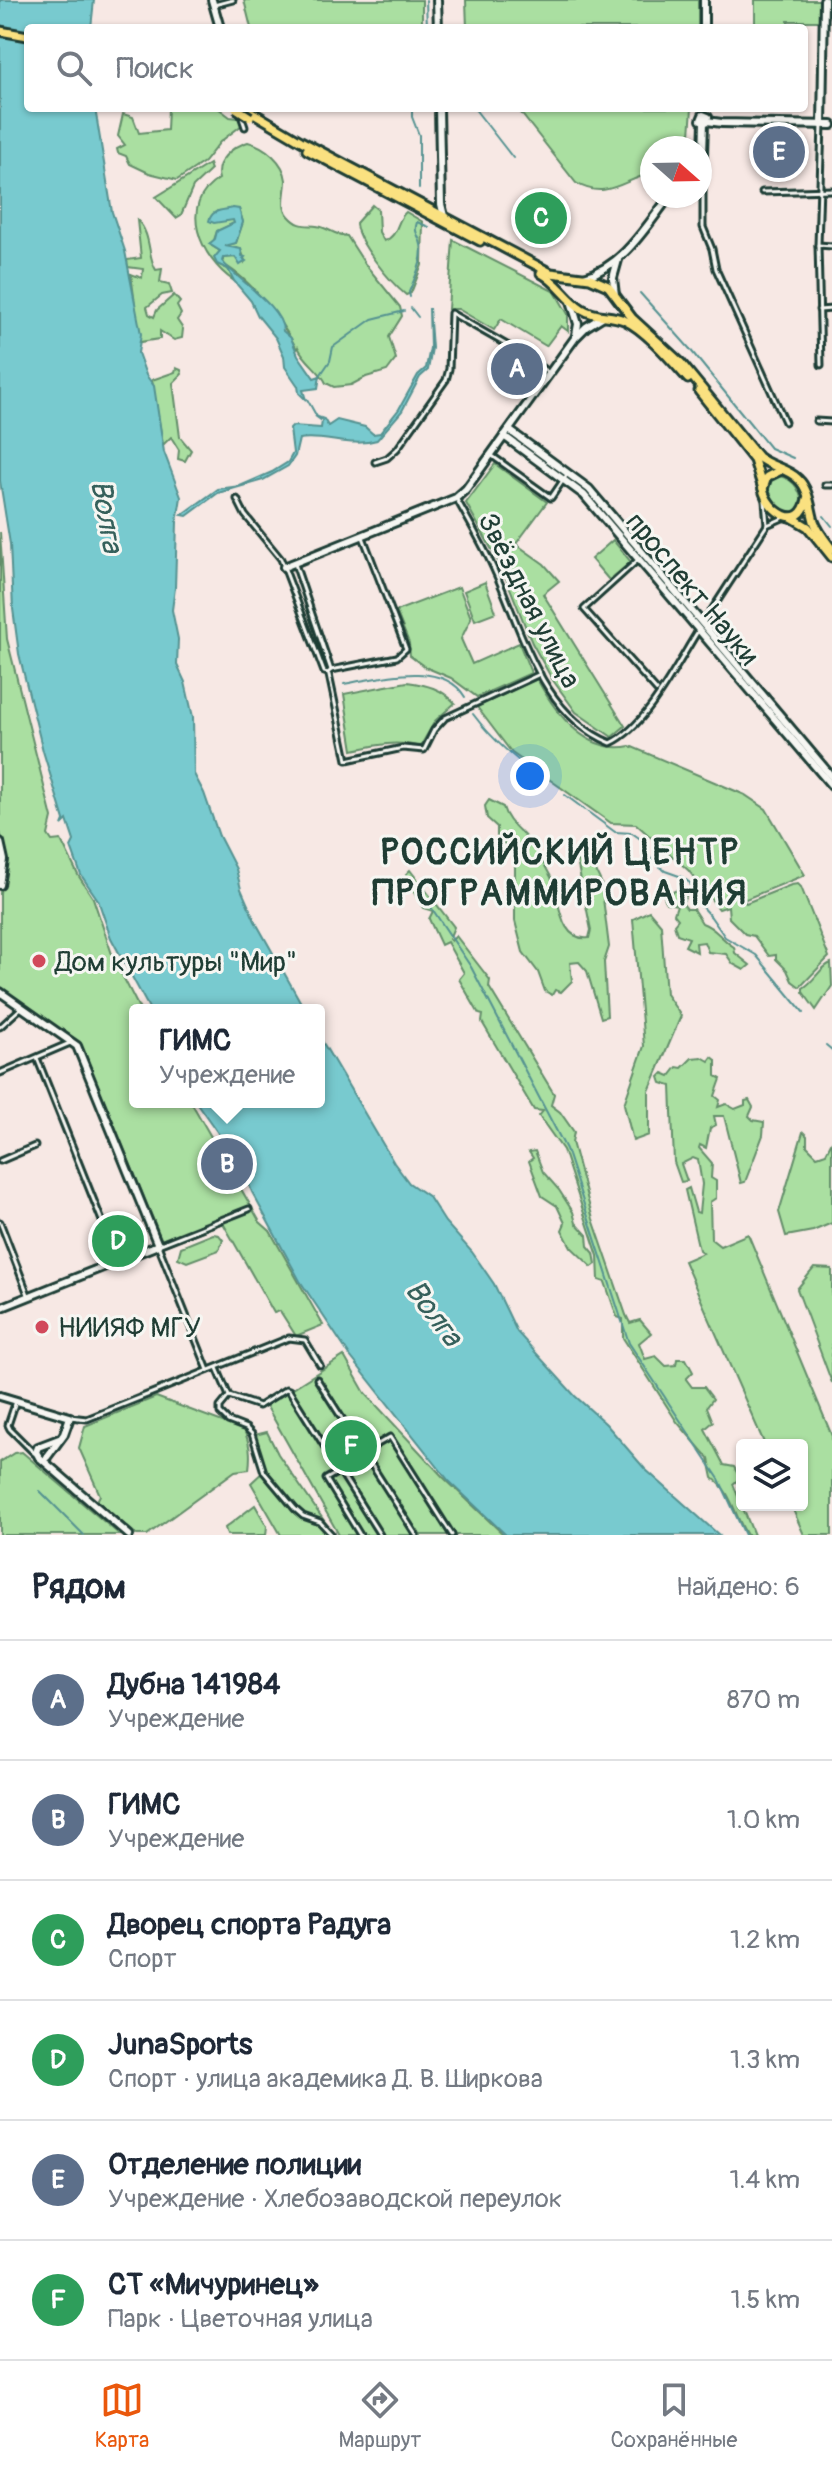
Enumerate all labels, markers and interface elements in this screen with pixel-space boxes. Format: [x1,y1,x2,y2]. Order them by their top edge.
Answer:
search box [24,24,808,112]
icon: search [52,46,96,90]
text: Поиск [116,50,194,87]
pin: E [753,122,805,182]
north arrow [640,136,712,208]
pin: C [515,188,567,248]
pin: A [491,339,543,399]
water label: Волга [82,477,131,557]
street label: проспект Науки [618,505,766,673]
street label: Звёздная улица [469,507,588,694]
your location [510,756,550,796]
district label: РОССИЙСКИЙ ЦЕНТР ПРОГРАММИРОВАНИЯ [372,830,748,916]
place label: Дом культуры "Мир" [54,945,297,980]
marker: Дом культуры "Мир" [30,952,48,970]
popup [129,1004,325,1108]
text: ГИМС [159,1022,231,1059]
text: Учреждение [159,1059,295,1091]
pin: B [201,1134,253,1194]
pin: D [92,1211,144,1271]
water label: Волга [397,1273,472,1355]
place label: НИИЯФ МГУ [58,1311,201,1346]
marker: НИИЯФ МГУ [33,1318,51,1336]
pin: F [325,1416,377,1476]
map controls [736,1439,808,1511]
button: layers [736,1439,808,1511]
text: Рядом [32,1566,126,1609]
text: Найдено: 6 [676,1571,800,1603]
text: Дубна 141984 [108,1666,280,1703]
text: A [50,1684,66,1716]
text: 870 m [727,1684,800,1716]
text: Учреждение [108,1703,244,1735]
text: ГИМС [108,1786,180,1823]
text: B [51,1804,65,1836]
text: 1.0 km [727,1804,800,1836]
text: Учреждение [108,1823,244,1855]
text: Дворец спорта Радуга [108,1906,391,1943]
text: C [50,1924,66,1956]
text: 1.2 km [730,1924,800,1956]
text: Спорт [108,1943,177,1975]
text: JunaSports [108,2026,252,2063]
text: D [50,2044,66,2076]
text: 1.3 km [730,2044,800,2076]
text: Спорт · улица академика Д. В. Ширкова [108,2063,543,2095]
text: Отделение полиции [108,2146,361,2183]
text: E [51,2164,65,2196]
text: 1.4 km [729,2164,800,2196]
text: Учреждение · Хлебозаводской переулок [108,2183,562,2215]
text: СТ «Мичуринец» [108,2266,319,2303]
text: F [50,2284,66,2316]
text: 1.5 km [730,2284,800,2316]
text: Парк · Цветочная улица [108,2303,373,2335]
tab: Карта [95,2378,149,2454]
tab: Маршрут [338,2378,421,2454]
tab: Сохранённые [611,2378,737,2454]

